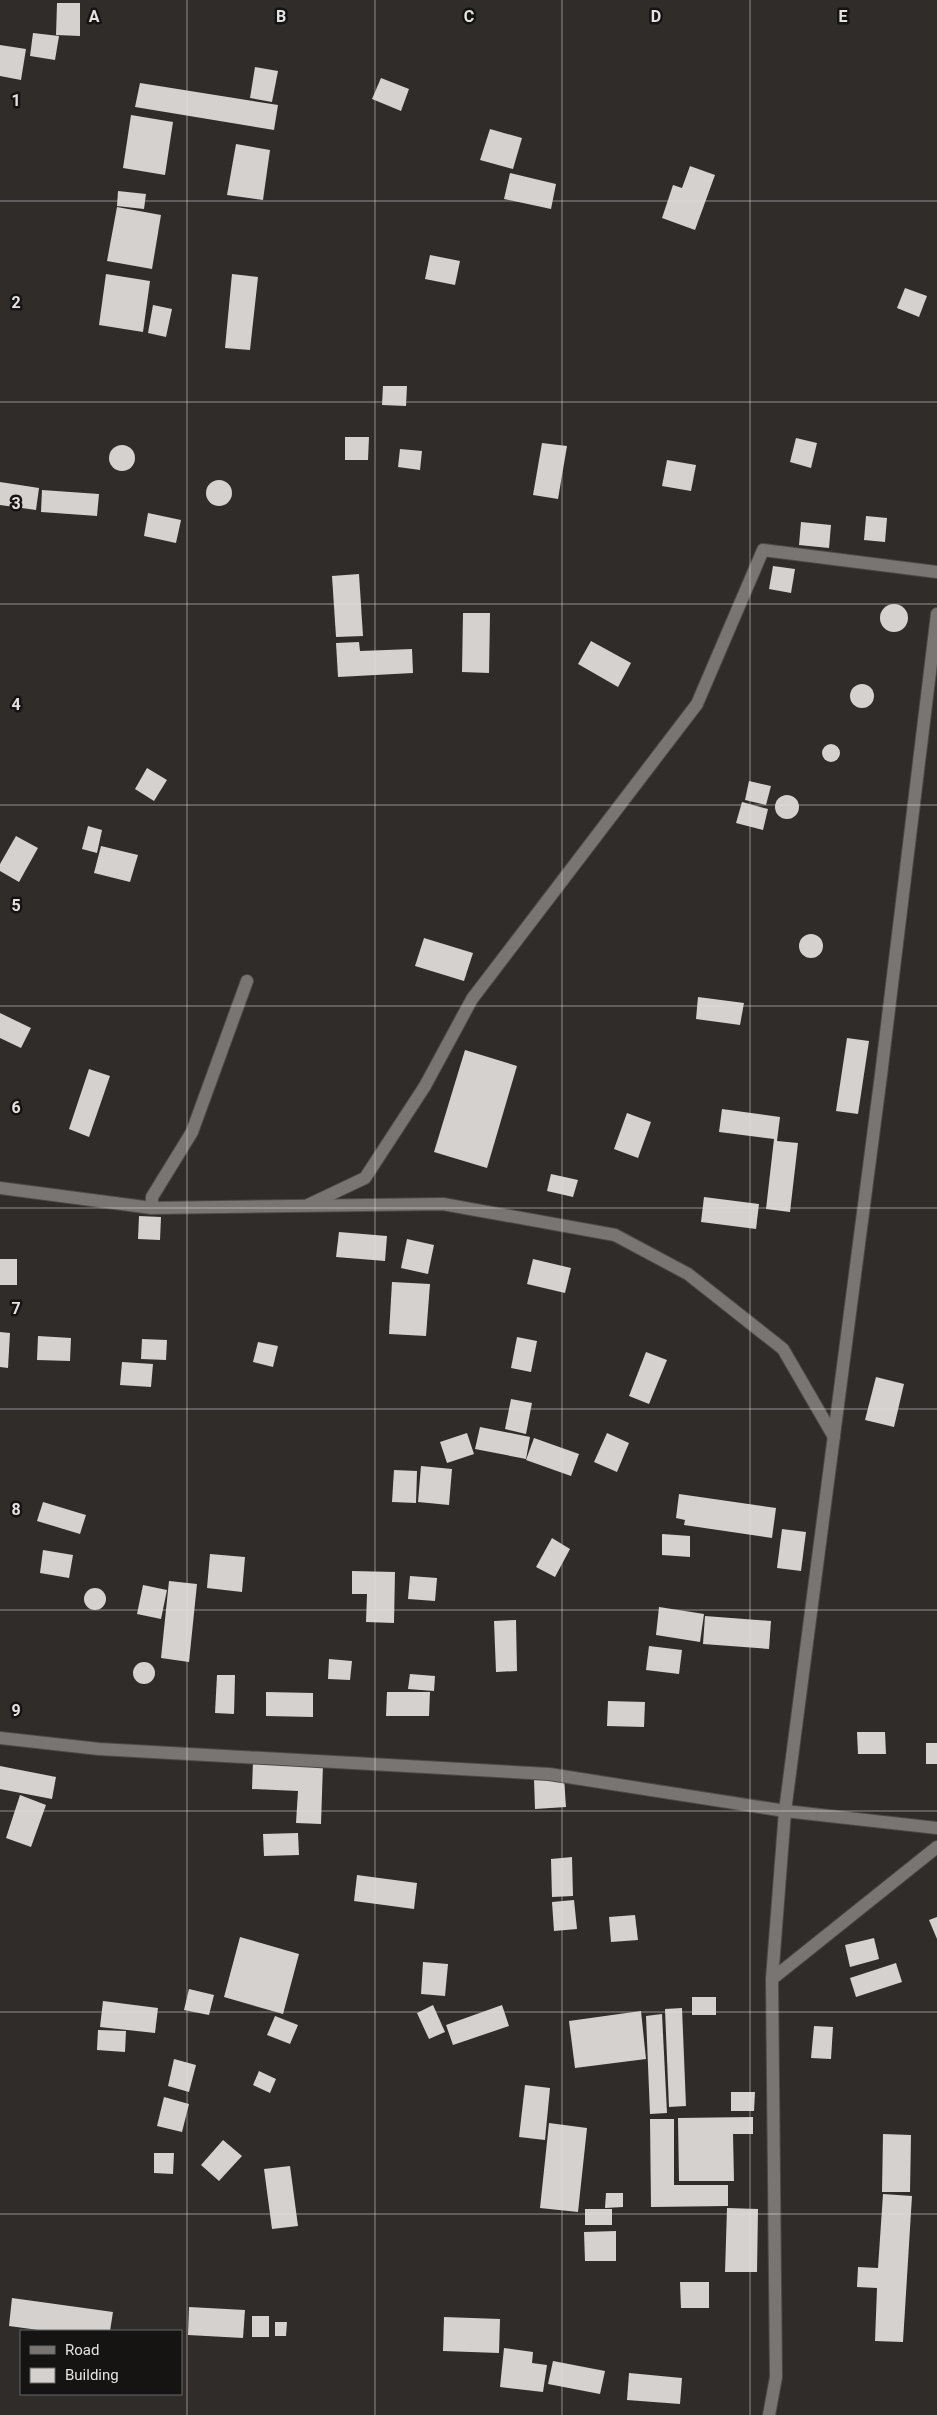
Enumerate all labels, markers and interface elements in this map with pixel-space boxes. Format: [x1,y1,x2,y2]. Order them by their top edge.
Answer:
text: A [89,7,100,26]
text: B [276,7,286,26]
text: C [464,7,474,26]
text: D [651,7,661,26]
text: E [839,7,848,26]
text: 1 [11,91,21,110]
text: 2 [11,293,21,312]
text: 3 [11,494,21,513]
text: 4 [11,695,21,714]
text: 5 [11,896,21,915]
text: 6 [11,1098,21,1117]
text: 7 [11,1299,21,1318]
text: 8 [11,1500,21,1519]
text: 9 [11,1701,21,1720]
legend [20,2330,182,2395]
text: Road [65,2341,99,2359]
text: Building [65,2366,119,2384]

